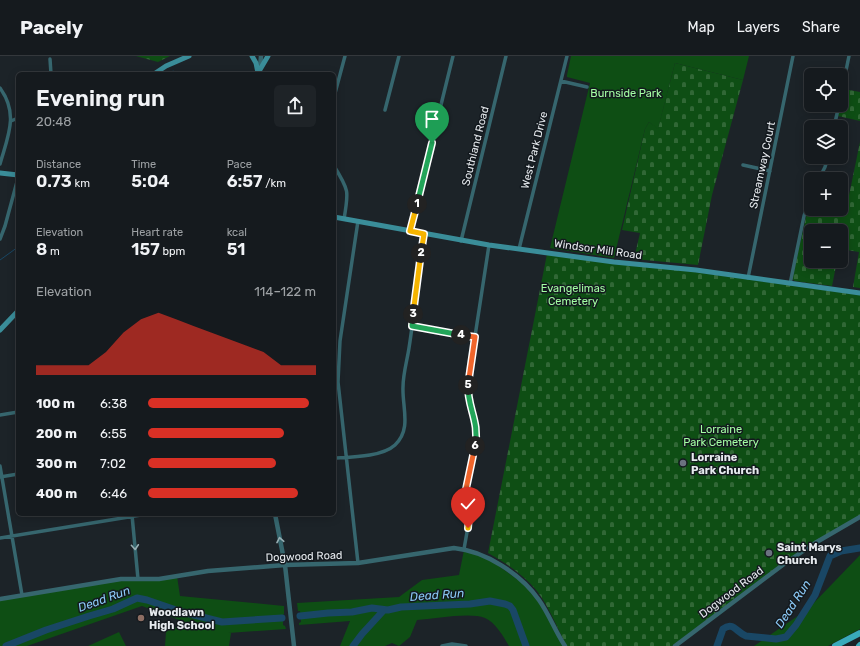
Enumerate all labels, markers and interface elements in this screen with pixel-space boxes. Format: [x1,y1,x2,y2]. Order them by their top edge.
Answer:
text: Pacely [20,16,83,39]
text: Map [688,19,715,36]
text: Layers [737,19,780,36]
text: Share [802,19,840,36]
map controls [804,68,848,268]
button: locate [804,68,848,112]
text: Evening run [36,85,165,112]
button: share [274,85,316,127]
park label: Burnside Park [590,87,662,100]
pin [415,102,449,143]
street label: Southland Road [459,105,492,187]
icon: arrive [421,108,443,130]
street label: West Park Drive [519,110,550,190]
text: 20:48 [36,114,72,129]
street label: Streamway Court [747,120,778,210]
button: layers [804,120,848,164]
text: Distance [36,158,81,171]
text: Time [131,158,156,171]
text: Pace [227,158,252,171]
text: 0.73 [36,171,72,191]
text: 5:04 [131,171,170,191]
text: 6:57 [227,171,263,191]
button: + [804,172,848,216]
text: km [72,177,90,190]
text: /km [263,177,286,190]
pin: 1 [407,194,427,214]
text: 1 [414,197,420,210]
button: − [804,224,848,268]
text: Elevation [36,226,83,239]
text: Heart rate [131,226,183,239]
text: kcal [227,226,247,239]
street label: Windsor Mill Road [553,237,643,262]
text: 8 [36,239,47,259]
text: 157 [131,239,160,259]
text: 51 [227,239,245,259]
pin: 2 [411,243,431,263]
text: m [47,245,60,258]
text: bpm [160,245,185,258]
text: 2 [417,246,425,259]
park label: Evangelimas Cemetery [541,282,606,308]
text: Elevation [36,284,92,299]
text: 114–122 m [254,284,316,299]
pin: 3 [403,304,423,324]
text: 3 [409,307,417,320]
pin: 4 [451,325,471,345]
text: 4 [457,328,465,341]
pin: 5 [458,375,478,395]
text: 5 [464,378,472,391]
text: 100 m [36,396,75,411]
text: 6:38 [100,396,127,411]
park label: Lorraine Park Cemetery [683,423,759,449]
text: 200 m [36,426,77,441]
text: 6:55 [100,426,127,441]
pin: 6 [465,436,485,456]
text: 6 [471,439,479,452]
place label: Lorraine Park Church [691,451,759,477]
text: 300 m [36,456,77,471]
text: 7:02 [100,456,126,471]
marker: Lorraine Park Church [678,458,688,468]
text: 400 m [36,486,77,501]
text: 6:46 [100,486,127,501]
pin [451,487,485,528]
icon: check [457,493,479,515]
one-way arrow [277,537,285,543]
place label: Saint Marys Church [777,541,841,567]
one-way arrow [130,544,139,550]
marker: Saint Marys Church [764,548,774,558]
street label: Dogwood Road [265,549,343,564]
street label: Dogwood Road [697,564,766,621]
water label: Dead Run [772,577,814,631]
water label: Dead Run [76,583,132,615]
water label: Dead Run [409,586,465,604]
place label: Woodlawn High School [149,606,214,632]
marker: Woodlawn High School [136,613,146,623]

